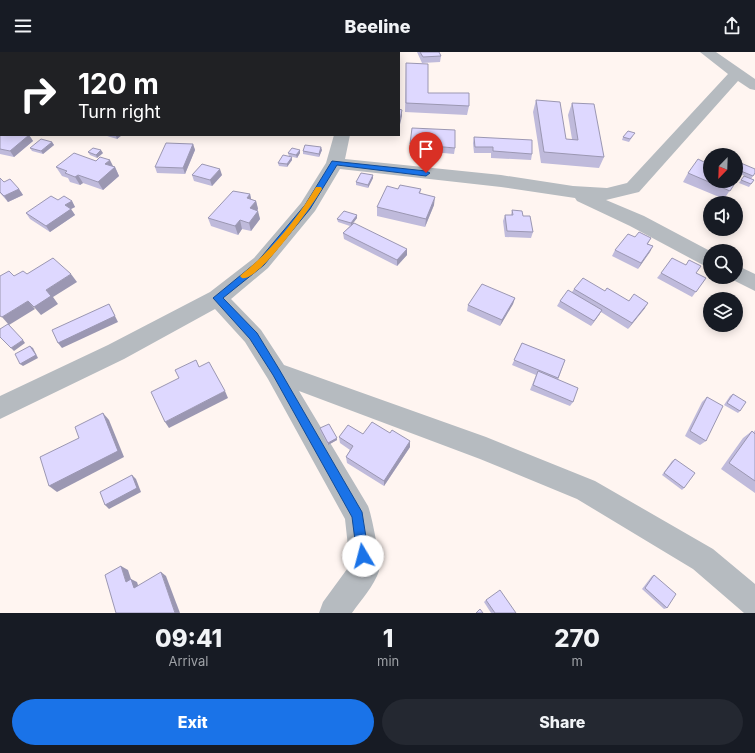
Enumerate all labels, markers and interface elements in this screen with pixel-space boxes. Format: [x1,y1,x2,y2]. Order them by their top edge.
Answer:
icon: menu [12,15,34,37]
icon: share [721,15,743,37]
text: Beeline [344,16,411,37]
text: 120 m [78,67,159,101]
icon: right [12,68,64,120]
text: Turn right [78,101,161,122]
pin [409,132,443,173]
icon: arrive [415,138,437,160]
north arrow [703,148,743,188]
map controls [703,148,743,332]
button: sound [703,196,743,236]
button: search [703,244,743,284]
button: layers [703,292,743,332]
position arrow [342,535,384,577]
text: 09:41 [155,624,222,653]
text: 1 [383,624,393,653]
text: 270 [554,624,600,653]
text: Arrival [169,653,209,669]
text: min [377,653,399,669]
text: m [571,653,583,669]
button: Exit [12,699,374,745]
button: Share [382,699,743,745]

